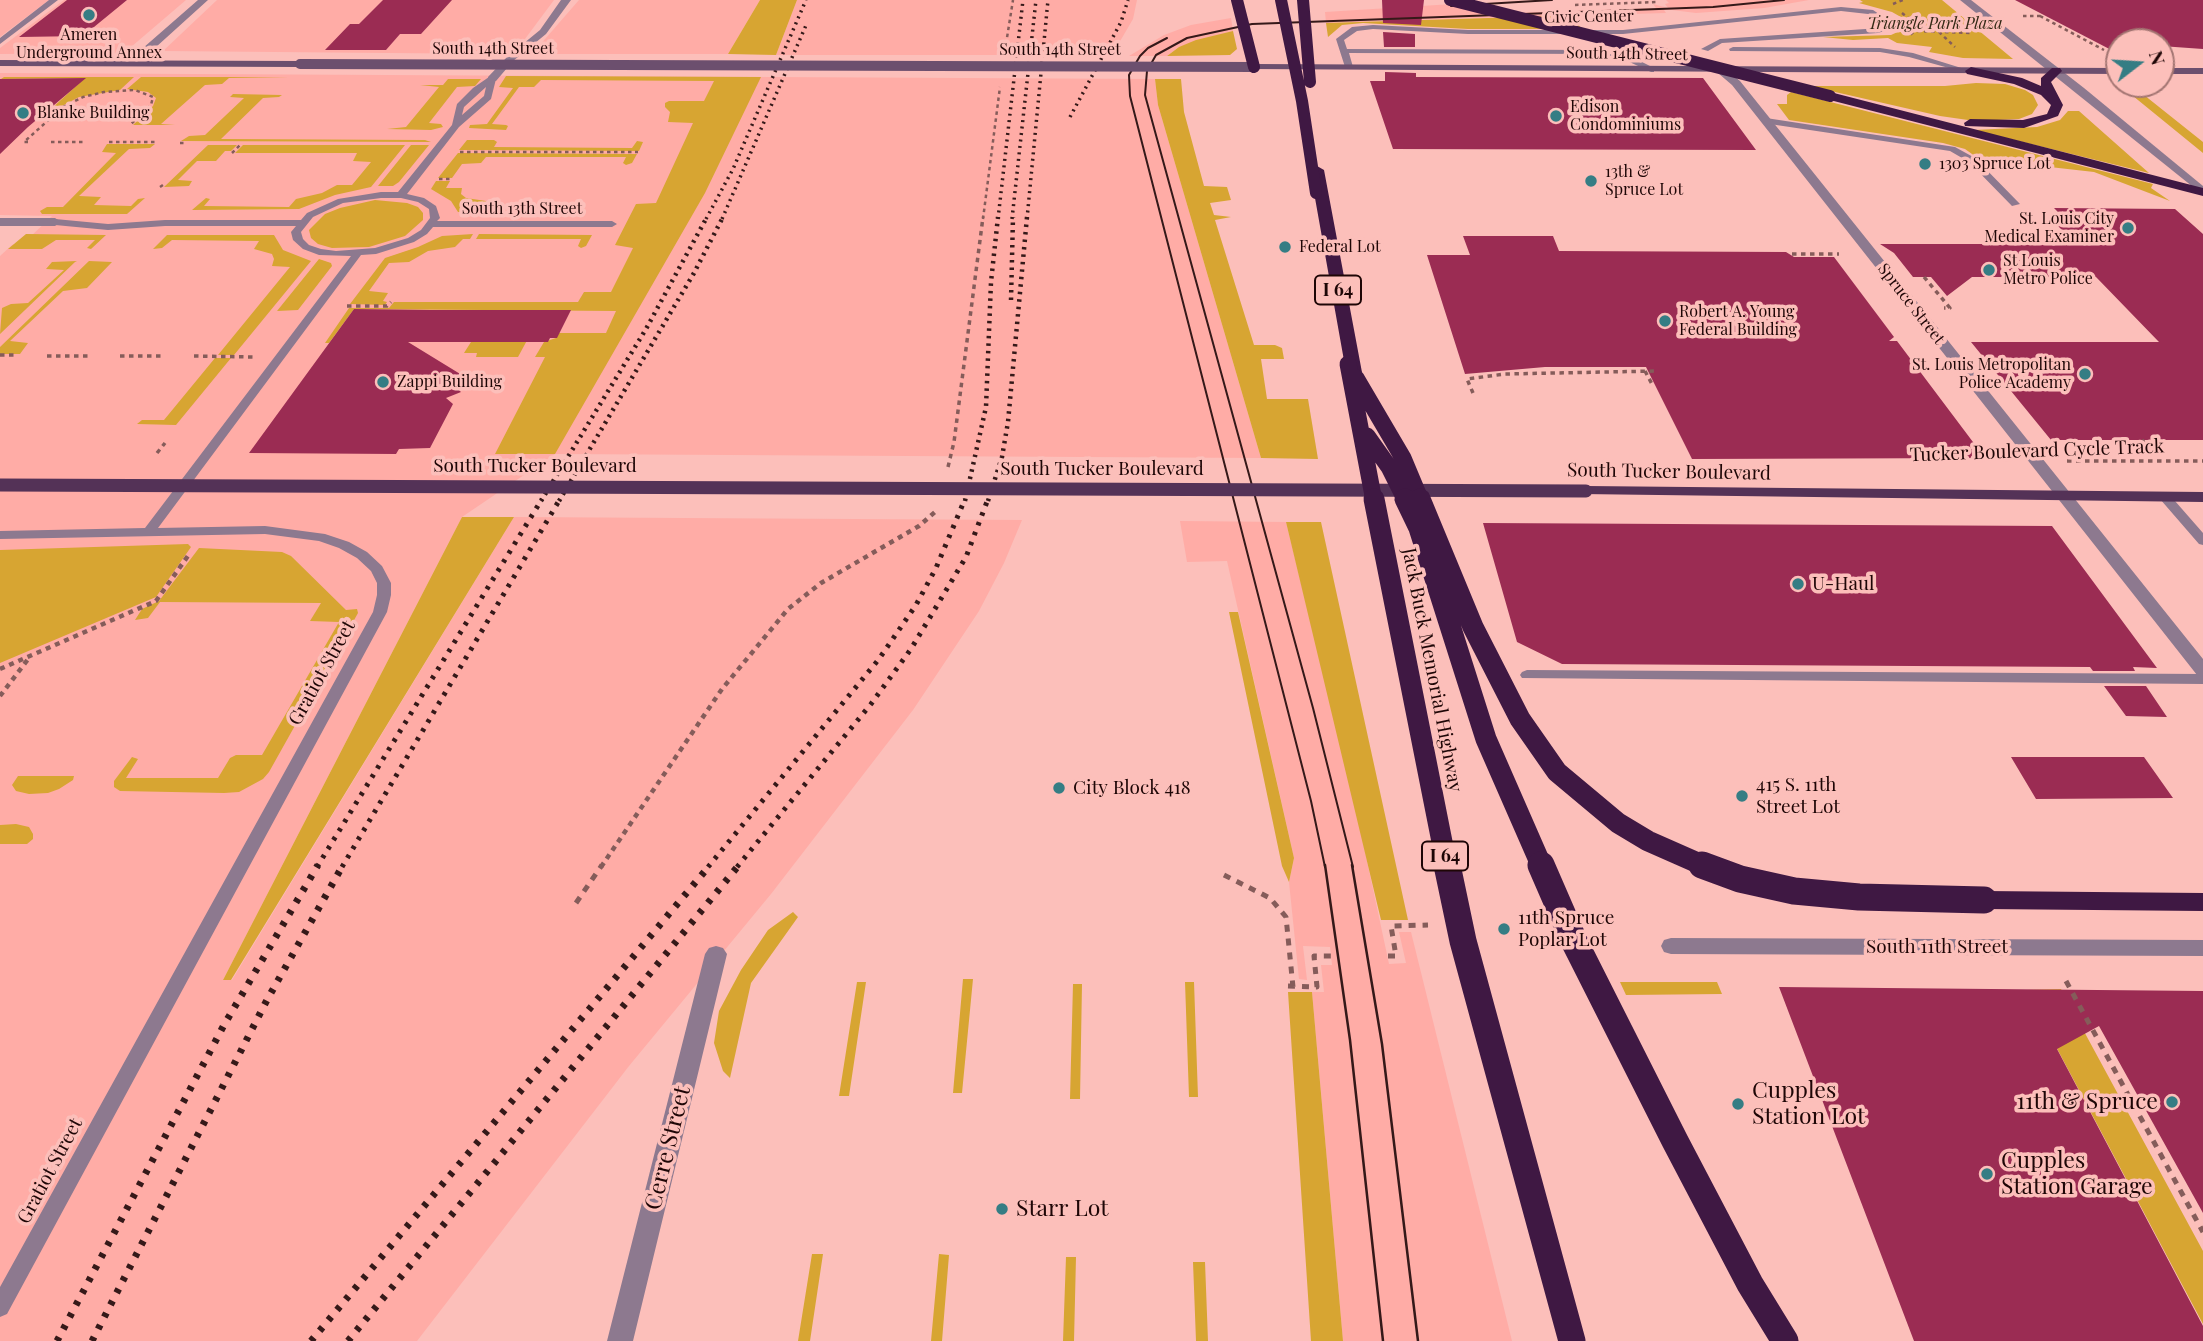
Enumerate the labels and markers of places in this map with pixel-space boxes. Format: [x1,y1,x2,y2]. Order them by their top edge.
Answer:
marker: Ameren Underground Annex [81,7,97,23]
place label: Ameren Underground Annex [16,25,162,63]
place label: Edison Condominiums [1570,97,1681,135]
place label: Blanke Building [37,103,150,123]
marker: Blanke Building [15,105,31,121]
marker: Edison Condominiums [1548,108,1564,124]
place label: 1303 Spruce Lot [1939,154,2051,174]
marker: 1303 Spruce Lot [1917,156,1933,172]
place label: 13th & Spruce Lot [1605,162,1683,200]
marker: 13th & Spruce Lot [1583,173,1599,189]
place label: St. Louis City Medical Examiner [1984,209,2114,247]
marker: St. Louis City Medical Examiner [2120,220,2136,236]
place label: Federal Lot [1299,237,1381,257]
marker: Federal Lot [1277,239,1293,255]
place label: St Louis Metro Police [2003,251,2093,289]
marker: St Louis Metro Police [1981,262,1997,278]
place label: Robert A. Young Federal Building [1679,302,1797,340]
marker: Robert A. Young Federal Building [1657,313,1673,329]
place label: St. Louis Metropolitan Police Academy [1912,355,2071,393]
marker: St. Louis Metropolitan Police Academy [2077,366,2093,382]
place label: Zappi Building [397,372,502,392]
marker: Zappi Building [375,374,391,390]
place label: U-Haul [1812,573,1874,595]
marker: U-Haul [1790,576,1806,592]
place label: 415 S. 11th Street Lot [1756,774,1840,818]
place label: City Block 418 [1073,777,1191,799]
marker: City Block 418 [1051,780,1067,796]
marker: 415 S. 11th Street Lot [1734,788,1750,804]
place label: 11th Spruce Poplar Lot [1518,907,1614,951]
marker: 11th Spruce Poplar Lot [1496,921,1512,937]
place label: Cupples Station Lot [1752,1077,1865,1131]
place label: 11th & Spruce [2016,1088,2158,1116]
marker: 11th & Spruce [2164,1094,2180,1110]
marker: Cupples Station Lot [1730,1096,1746,1112]
place label: Cupples Station Garage [2001,1147,2153,1201]
marker: Cupples Station Garage [1979,1166,1995,1182]
place label: Starr Lot [1016,1195,1108,1223]
marker: Starr Lot [994,1201,1010,1217]

